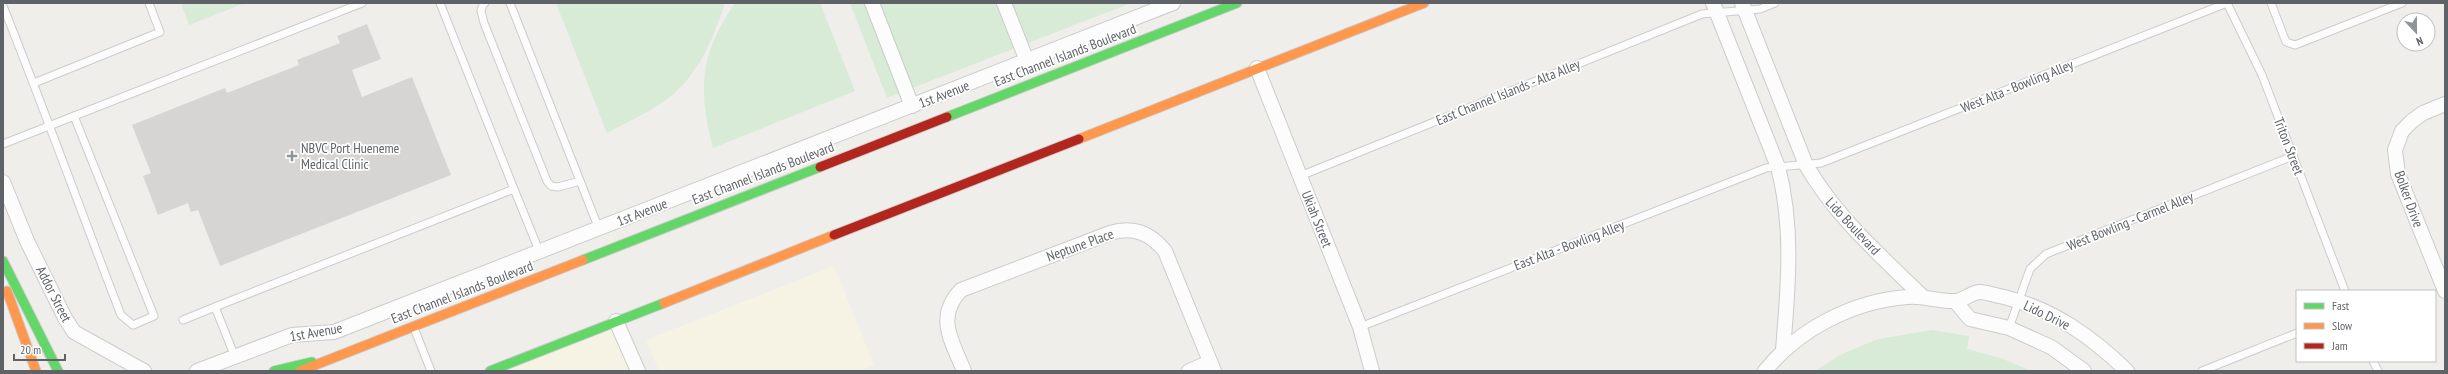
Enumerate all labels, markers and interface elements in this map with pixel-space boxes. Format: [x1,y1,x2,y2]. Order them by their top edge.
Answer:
north arrow [2396,12,2436,52]
street label: East Channel Islands Boulevard [991,20,1139,90]
text: N [2414,34,2425,49]
street label: East Channel Islands - Alta Alley [1433,55,1583,129]
street label: West Alta - Bowling Alley [1958,55,2077,117]
street label: 1st Avenue [916,76,972,112]
street label: Triton Street [2270,115,2308,177]
street label: East Channel Islands Boulevard [689,138,837,208]
place label: NBVC Port Hueneme Medical Clinic [301,139,400,173]
marker: NBVC Port Hueneme Medical Clinic [286,150,298,162]
street label: Bolker Drive [2390,168,2428,230]
street label: West Bowling - Carmel Alley [2064,187,2197,255]
street label: Ukiah Street [1298,188,1337,250]
street label: Lido Boulevard [1822,193,1884,259]
street label: 1st Avenue [614,194,670,230]
street label: East Alta - Bowling Alley [1511,215,1627,274]
street label: Neptune Place [1044,225,1116,265]
street label: East Channel Islands Boulevard [388,257,536,327]
street label: Addor Street [32,263,76,325]
legend [2296,290,2436,362]
street label: Lido Drive [2021,296,2073,334]
text: Fast [2332,298,2350,313]
text: Slow [2332,318,2353,333]
street label: 1st Avenue [288,319,344,345]
scale bar [14,336,65,362]
text: Jam [2331,338,2348,353]
text: 20 m [20,342,41,357]

